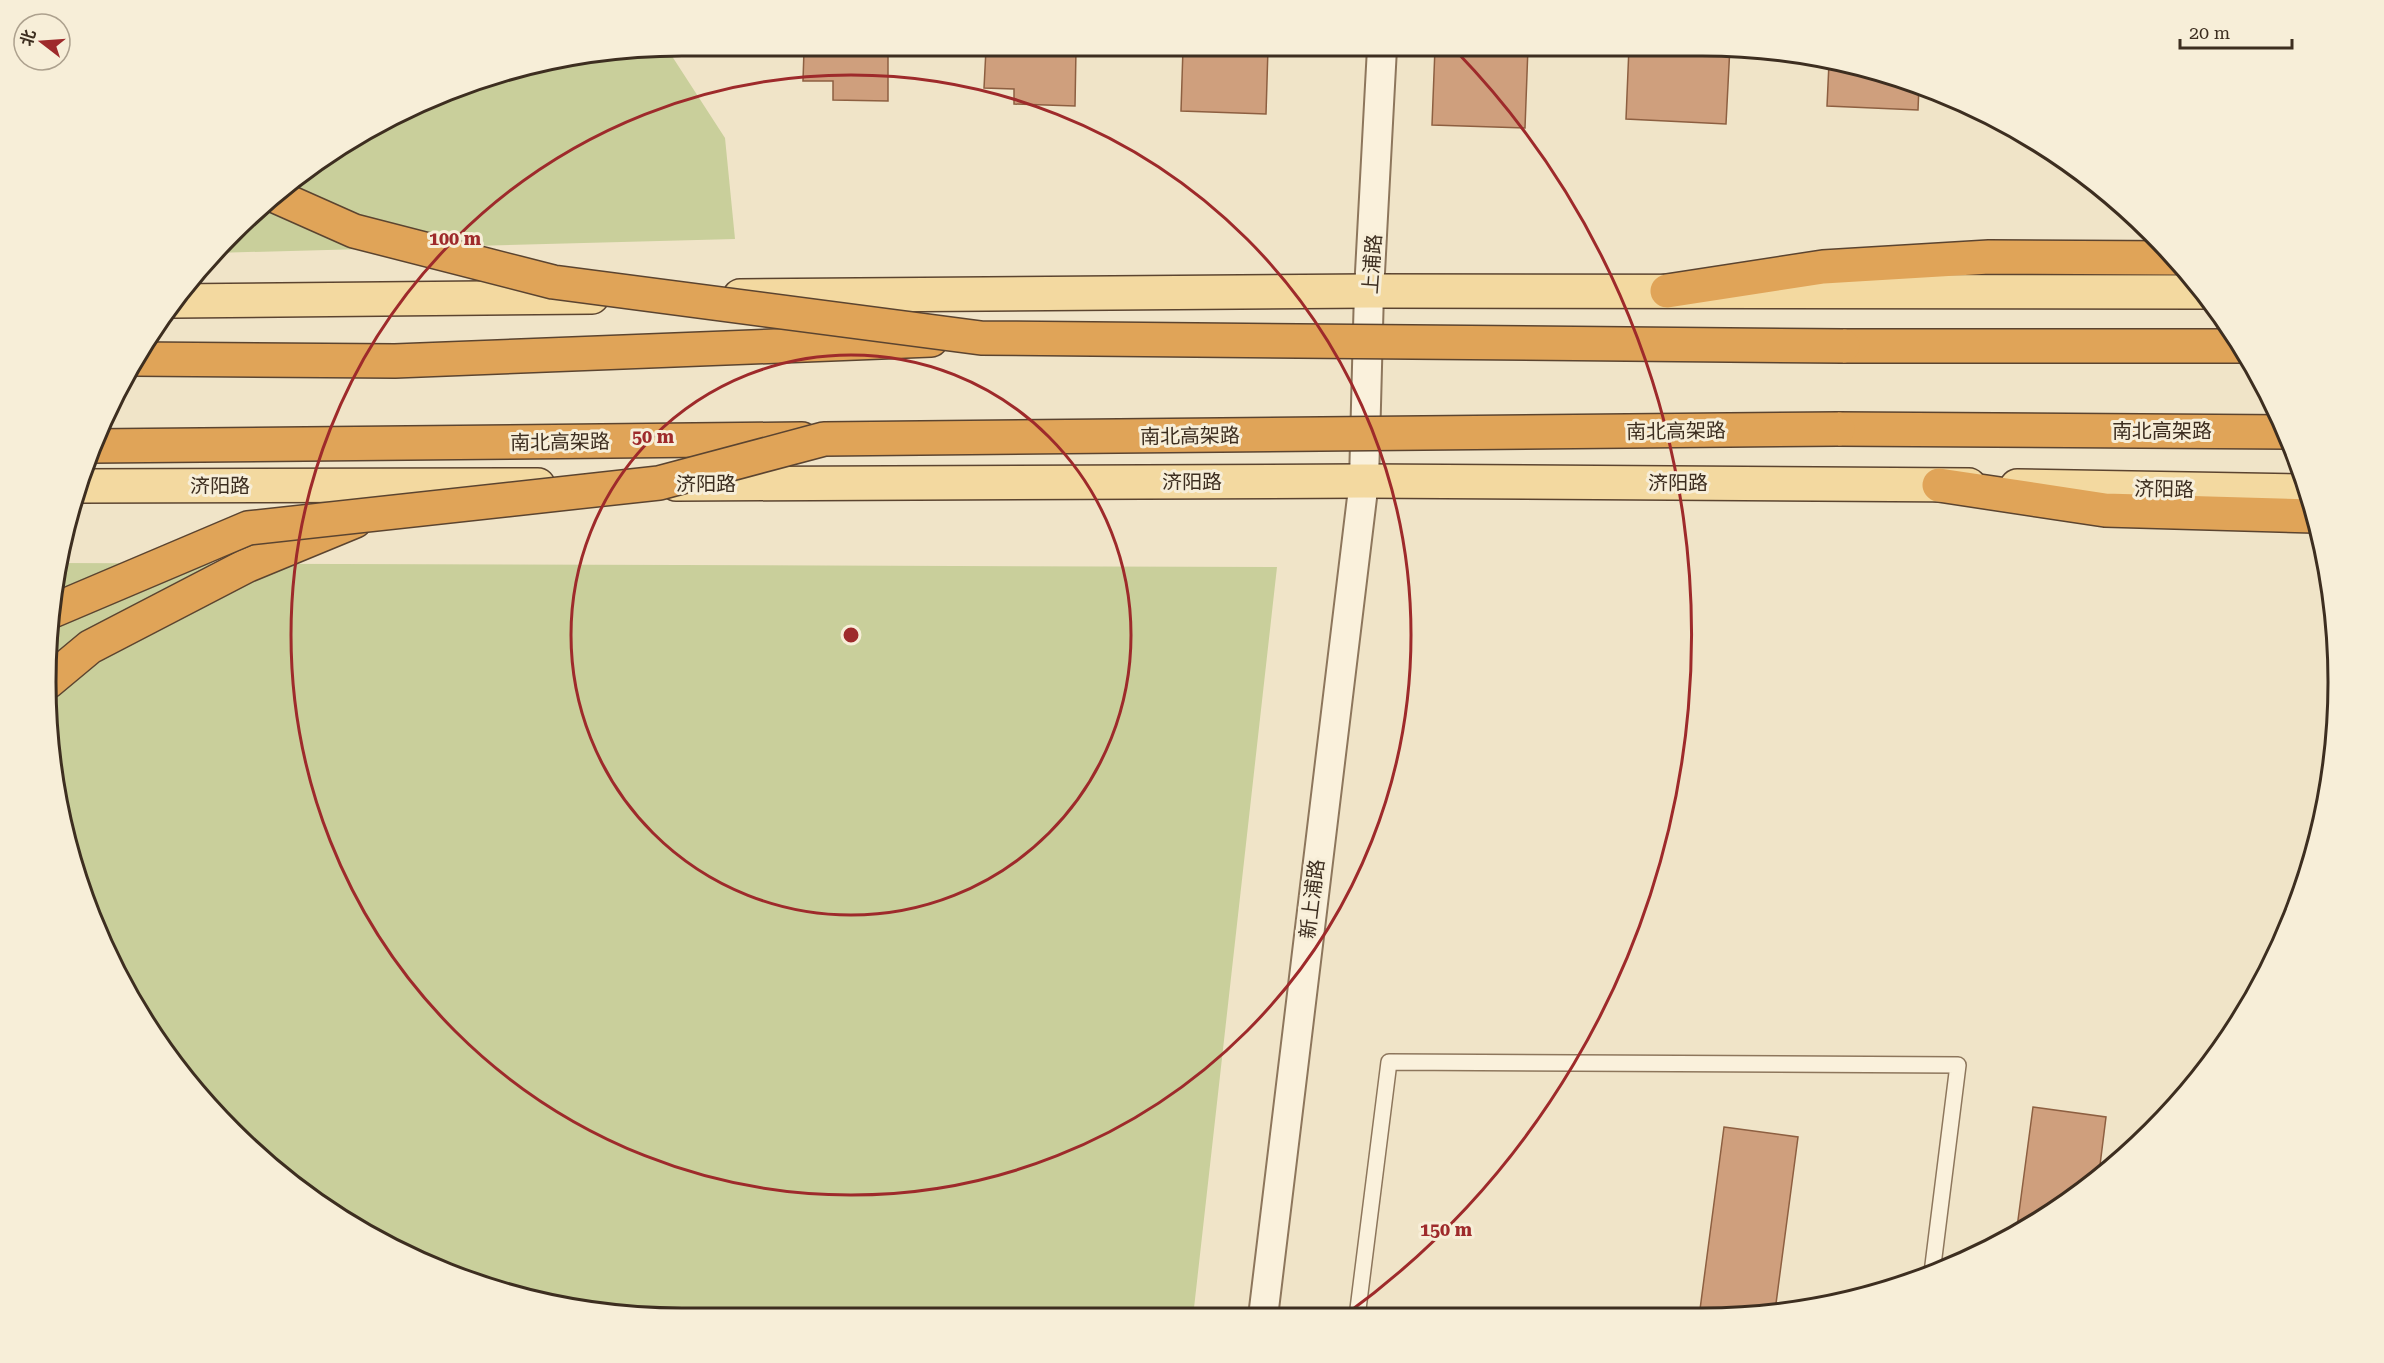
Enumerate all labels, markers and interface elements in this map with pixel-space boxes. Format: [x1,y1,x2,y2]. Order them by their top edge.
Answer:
north arrow [12,12,72,72]
scale bar [2180,12,2292,50]
text: 20 m [2189,22,2230,43]
text: 北 [17,27,40,48]
text: 100 m [429,228,482,249]
street label: 上浦路 [1358,233,1386,295]
street label: 南北高架路 [1626,418,1726,444]
street label: 南北高架路 [2112,419,2212,443]
street label: 南北高架路 [1140,423,1240,449]
text: 50 m [632,426,675,447]
street label: 南北高架路 [510,429,610,455]
street label: 济阳路 [1162,470,1222,494]
street label: 济阳路 [1648,471,1708,495]
street label: 济阳路 [676,472,736,496]
street label: 济阳路 [190,474,250,498]
street label: 济阳路 [2134,476,2194,502]
centre of rings [841,625,861,645]
street label: 新上浦路 [1295,858,1329,940]
text: 150 m [1420,1219,1473,1240]

